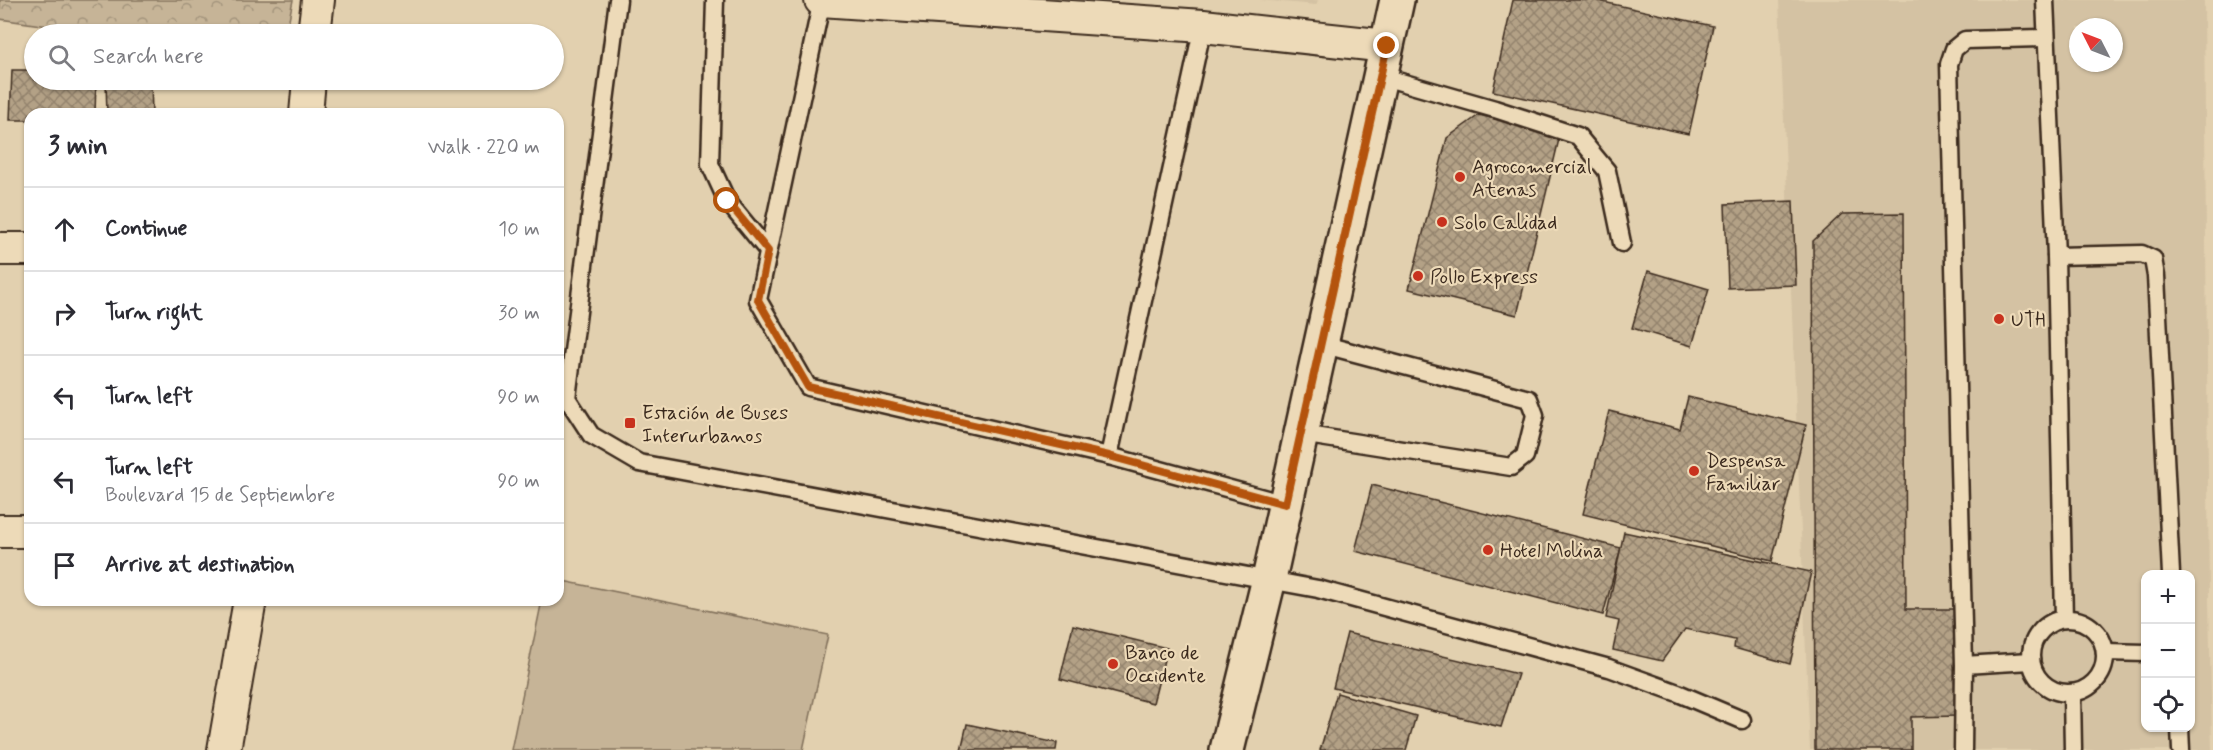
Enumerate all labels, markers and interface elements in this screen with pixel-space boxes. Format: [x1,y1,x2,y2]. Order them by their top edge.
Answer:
north arrow [2069,18,2123,72]
search box [24,24,564,90]
route end [1373,32,1399,58]
icon: search [45,41,78,74]
text: Search here [93,43,204,71]
text: 3 min [48,130,108,164]
text: Walk · 220 m [428,134,540,161]
place label: Agrocomercial Atenas [1472,154,1592,204]
marker: Agrocomercial Atenas [1453,170,1467,184]
route start [713,187,739,213]
place label: Solo Calidad [1454,210,1557,237]
icon: ahead [48,213,81,246]
text: Continue [105,215,187,243]
marker: Solo Calidad [1435,215,1449,229]
text: 10 m [498,216,540,243]
place label: Pollo Express [1430,264,1538,291]
marker: Pollo Express [1411,269,1425,283]
icon: right [48,297,81,330]
text: Turn right [105,299,203,327]
text: 30 m [498,300,540,327]
place label: UTH [2011,307,2045,334]
marker: UTH [1992,312,2006,326]
icon: left [48,381,81,414]
text: Turn left [105,383,193,411]
text: 90 m [497,384,540,411]
place label: Estación de Buses Interurbanos [642,400,788,450]
marker: Estación de Buses Interurbanos [623,416,637,430]
place label: Despensa Familiar [1706,448,1786,498]
text: Turn left [105,454,193,482]
marker: Despensa Familiar [1687,464,1701,478]
icon: left [48,465,81,498]
text: 90 m [497,468,540,495]
text: Boulevard 15 de Septiembre [105,482,335,509]
place label: Hotel Molina [1500,538,1603,565]
marker: Hotel Molina [1481,543,1495,557]
icon: arrive [48,549,81,582]
text: Arrive at destination [105,551,295,579]
map controls [2141,570,2195,732]
button: + [2141,570,2195,624]
button: − [2141,624,2195,678]
place label: Banco de Occidente [1125,640,1206,690]
marker: Banco de Occidente [1106,657,1120,671]
button: locate [2141,678,2195,732]

